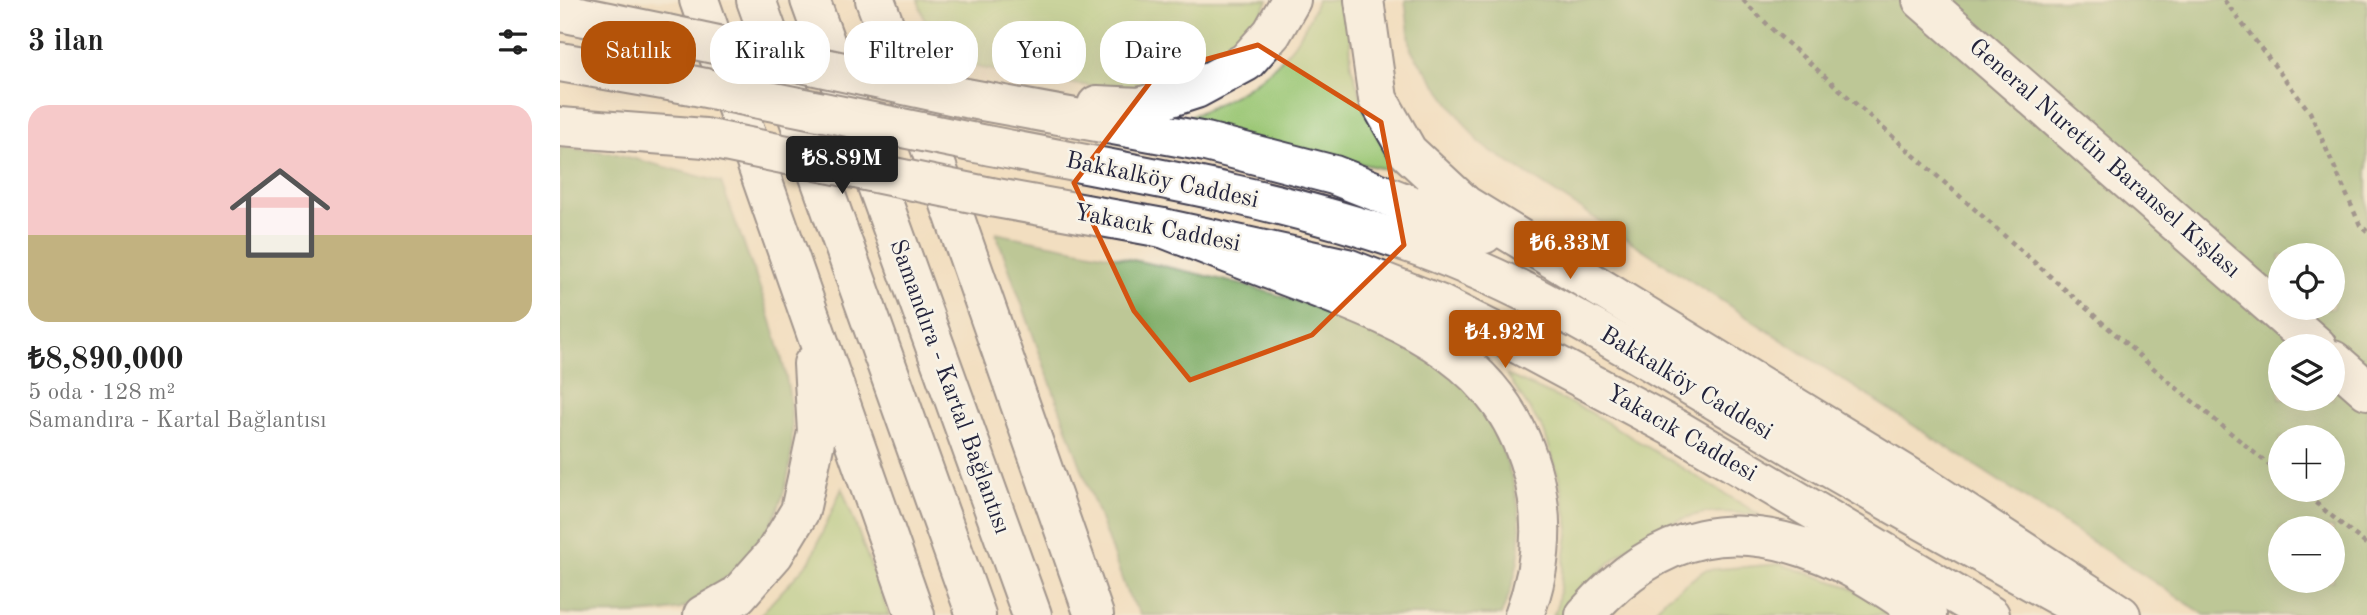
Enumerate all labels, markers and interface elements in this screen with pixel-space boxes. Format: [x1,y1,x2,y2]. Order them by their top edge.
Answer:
chip: Satılık [581,21,696,84]
chip: Kiralık [710,21,830,84]
chip: Filtreler [844,21,978,84]
chip: Yeni [992,21,1086,84]
chip: Daire [1100,21,1206,84]
icon: filters [494,23,532,61]
text: 3 ilan [28,27,104,57]
street label: General Nurettin Baransel Kışlası [1964,35,2244,283]
pin: ₺8.89M [785,136,899,196]
text: ₺8.89M [802,147,882,170]
street label: Bakkalköy Caddesi [1063,149,1261,213]
icon: home [217,150,343,276]
street label: Yakacık Caddesi [1072,201,1242,257]
pin: ₺6.33M [1513,222,1627,281]
text: ₺6.33M [1530,232,1610,255]
street label: Samandıra - Kartal Bağlantısı [884,237,1014,537]
map controls [2268,243,2345,593]
button: locate [2268,243,2345,320]
pin: ₺4.92M [1448,310,1562,370]
text: ₺4.92M [1465,321,1545,344]
street label: Bakkalköy Caddesi [1596,323,1776,445]
button: layers [2268,334,2345,411]
text: ₺8,890,000 [28,345,184,375]
text: 5 oda · 128 m² [28,381,175,404]
street label: Yakacık Caddesi [1602,381,1760,487]
text: Samandıra - Kartal Bağlantısı [28,409,326,432]
button: + [2268,425,2345,502]
button: − [2268,516,2345,593]

